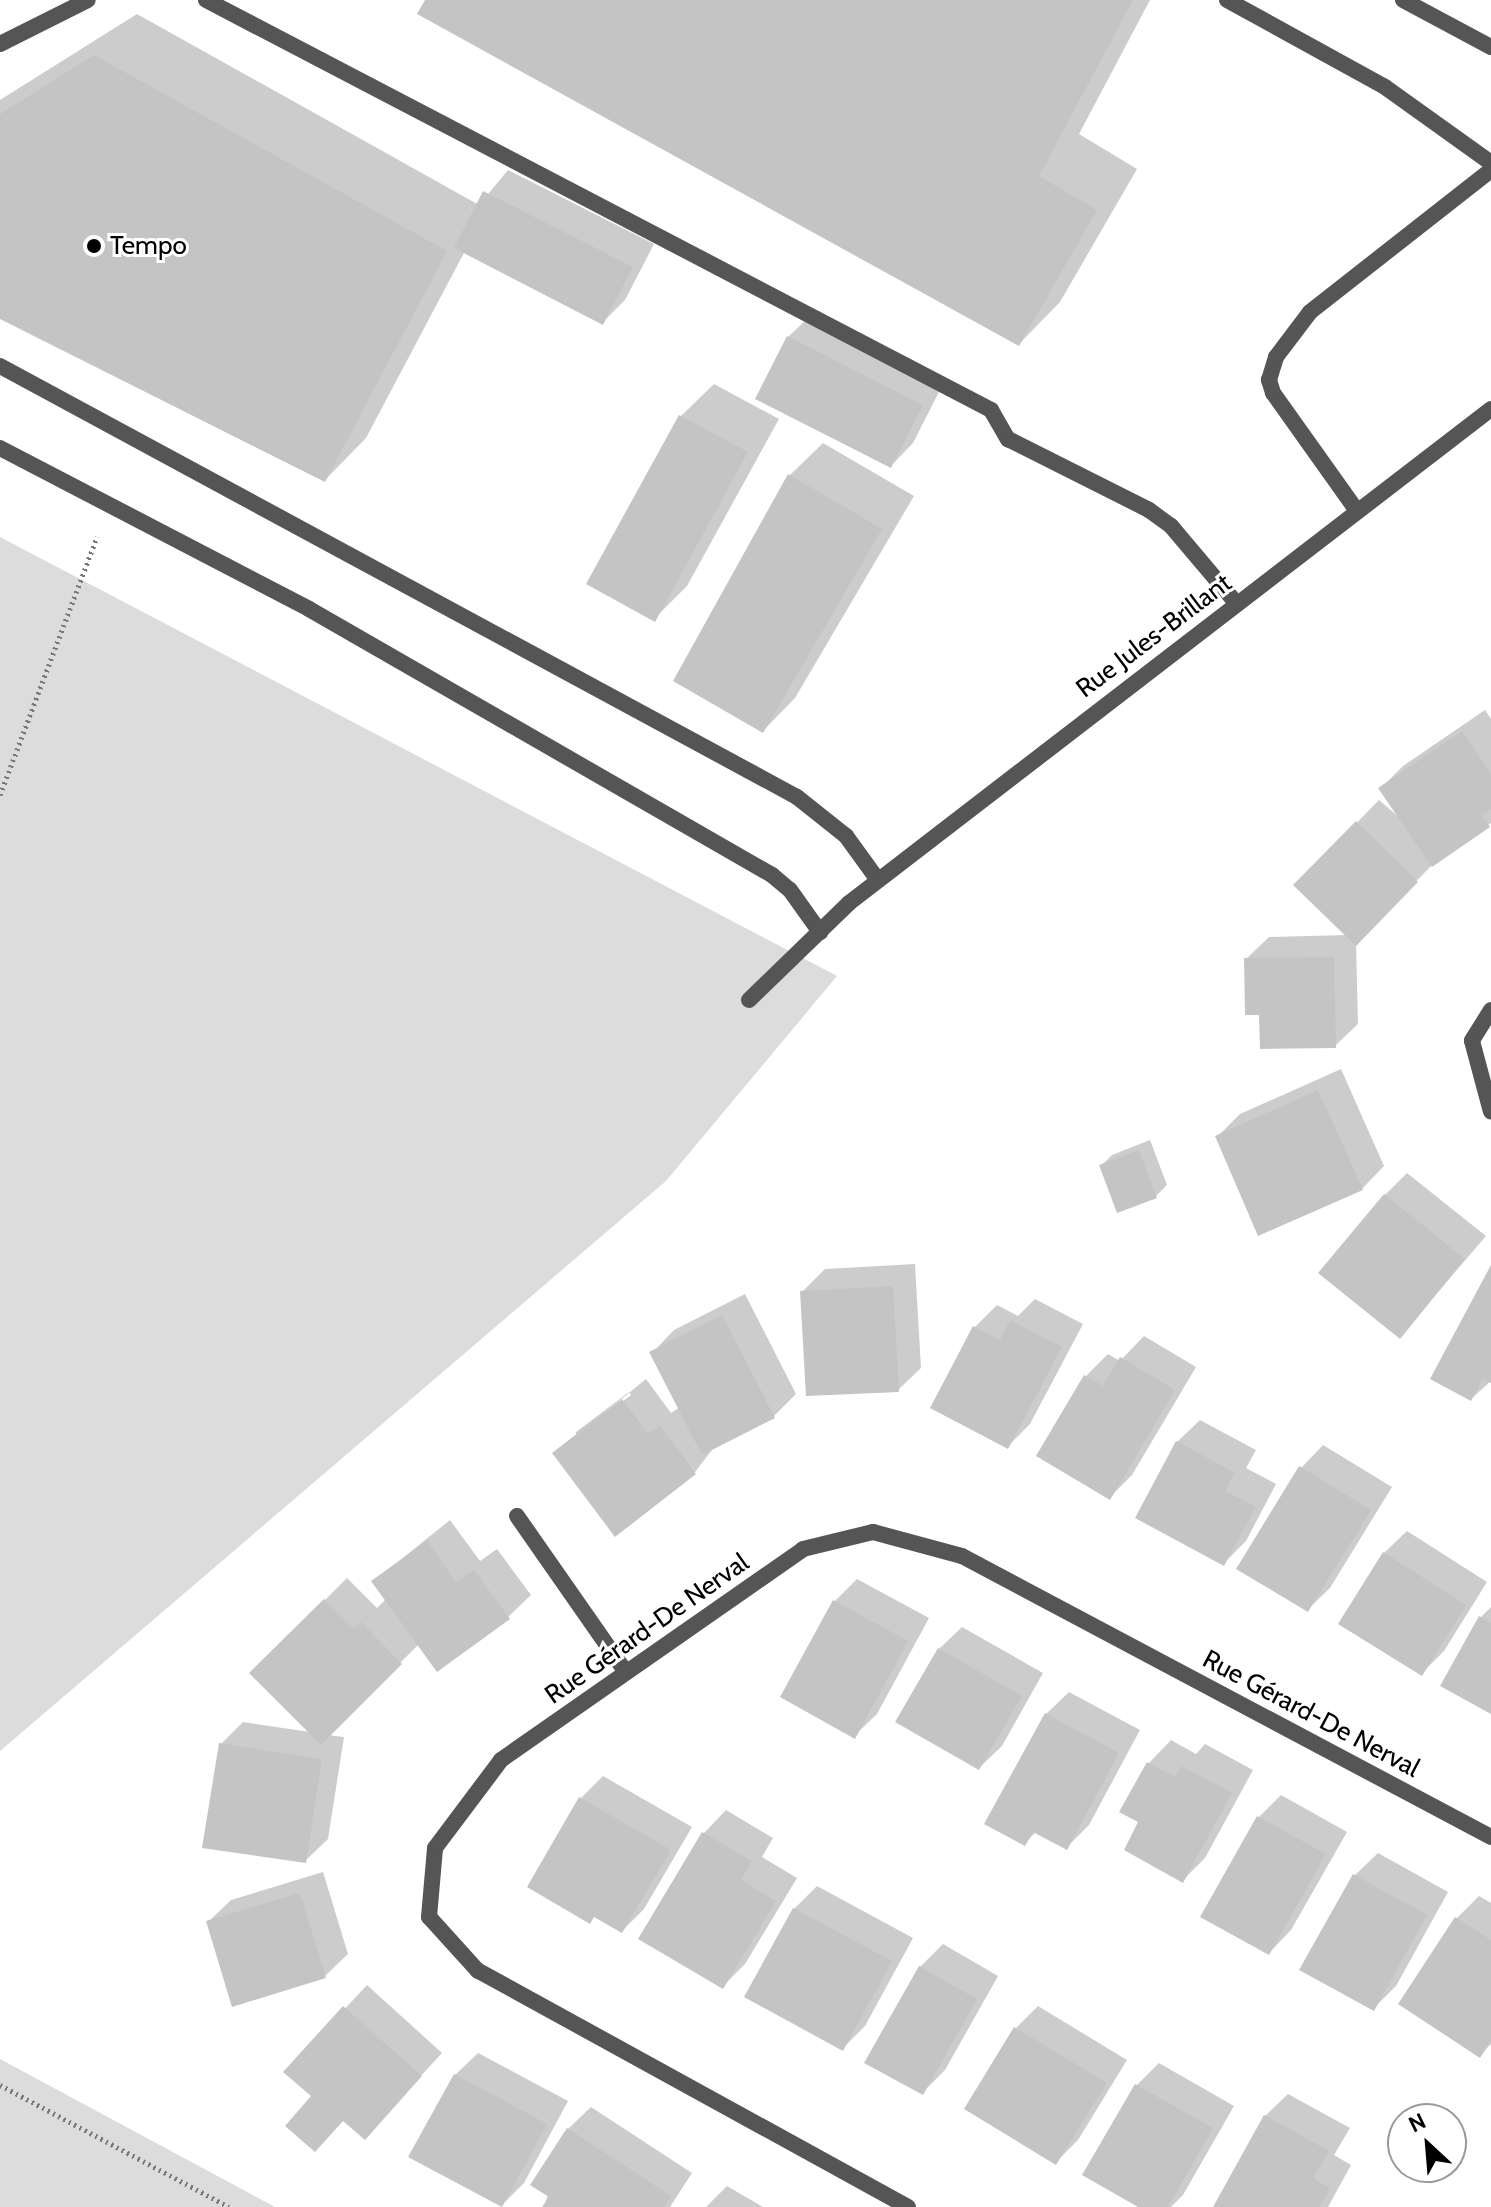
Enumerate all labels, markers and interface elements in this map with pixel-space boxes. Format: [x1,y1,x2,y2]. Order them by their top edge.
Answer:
place label: Tempo [110,230,187,262]
marker: Tempo [85,237,103,255]
street label: Rue Jules-Brillant [1070,568,1238,704]
street label: Rue Gérard-De Nerval [539,1547,755,1711]
street label: Rue Gérard-De Nerval [1197,1644,1425,1784]
north arrow [1387,2103,1467,2183]
text: N [1404,2107,1430,2138]

